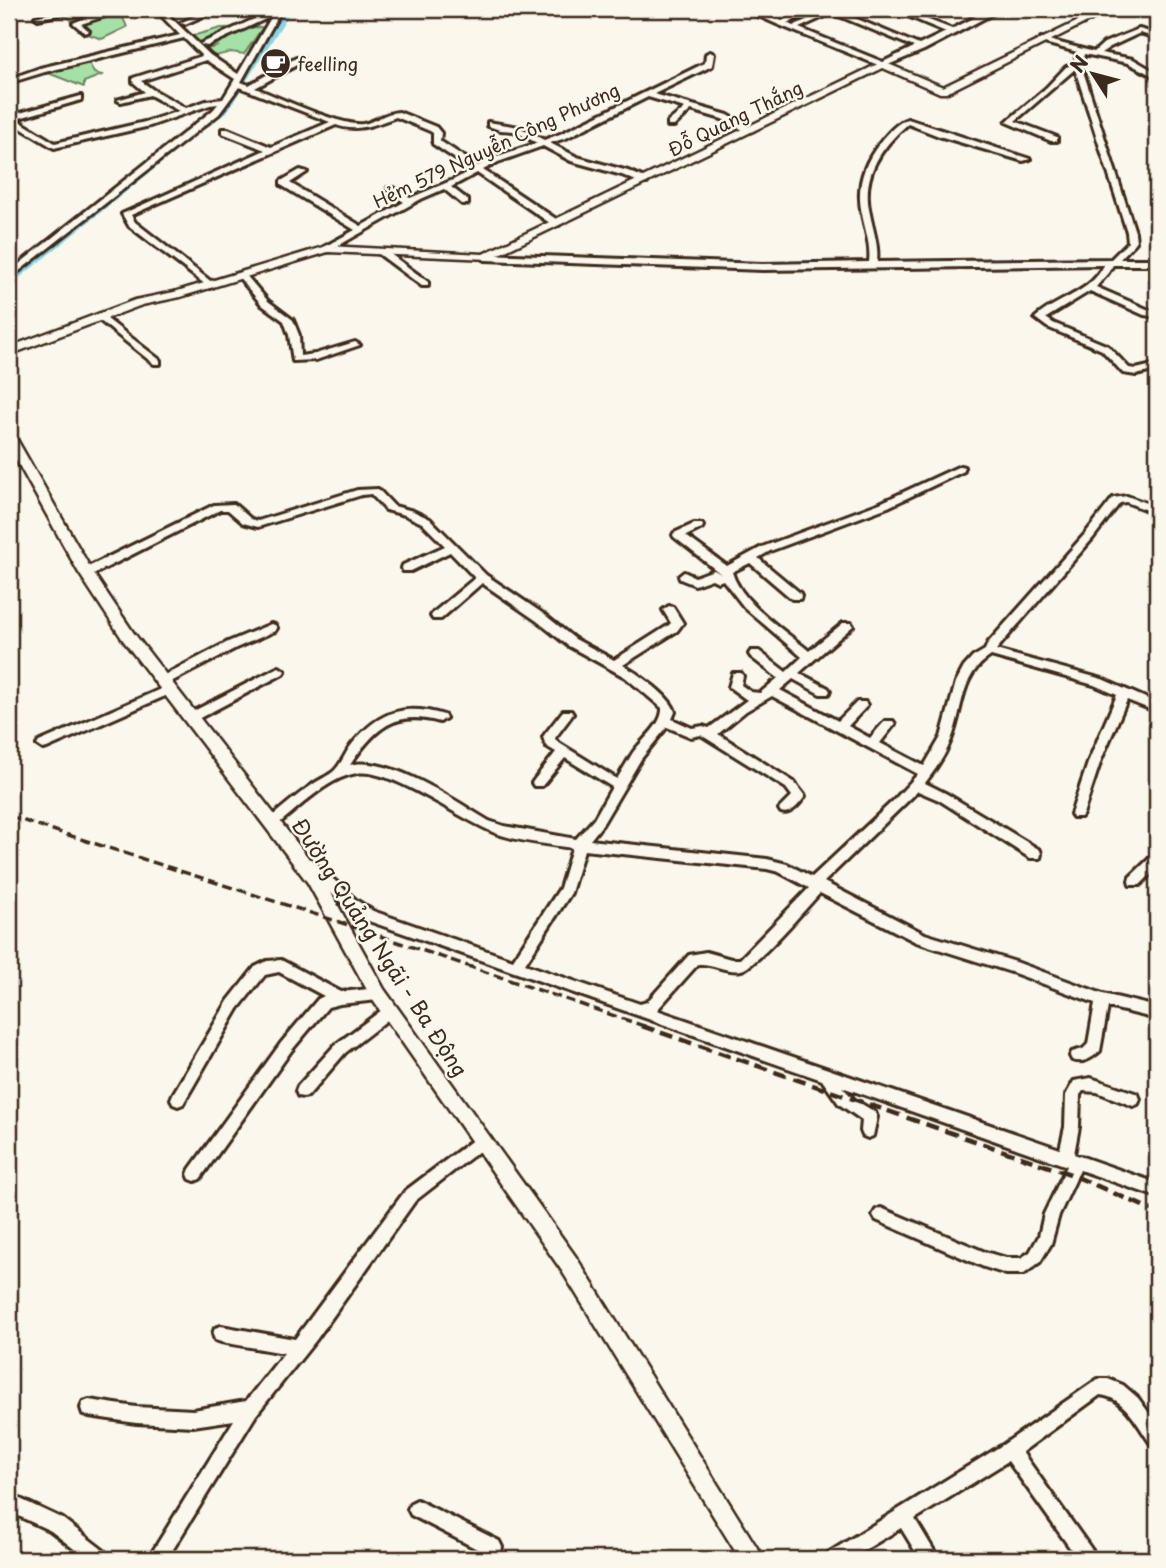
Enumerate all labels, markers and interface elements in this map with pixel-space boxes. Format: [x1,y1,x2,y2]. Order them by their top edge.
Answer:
north arrow [1058,38,1128,108]
cafe icon: feelling [258,46,292,80]
text: N [1063,49,1094,78]
place label: feelling [298,50,358,77]
street label: Đỗ Quang Thắng [663,74,807,162]
street label: Hẻm 579 Nguyễn Công Phương [368,76,624,214]
street label: Đường Quảng Ngãi - Ba Động [285,811,477,1083]

